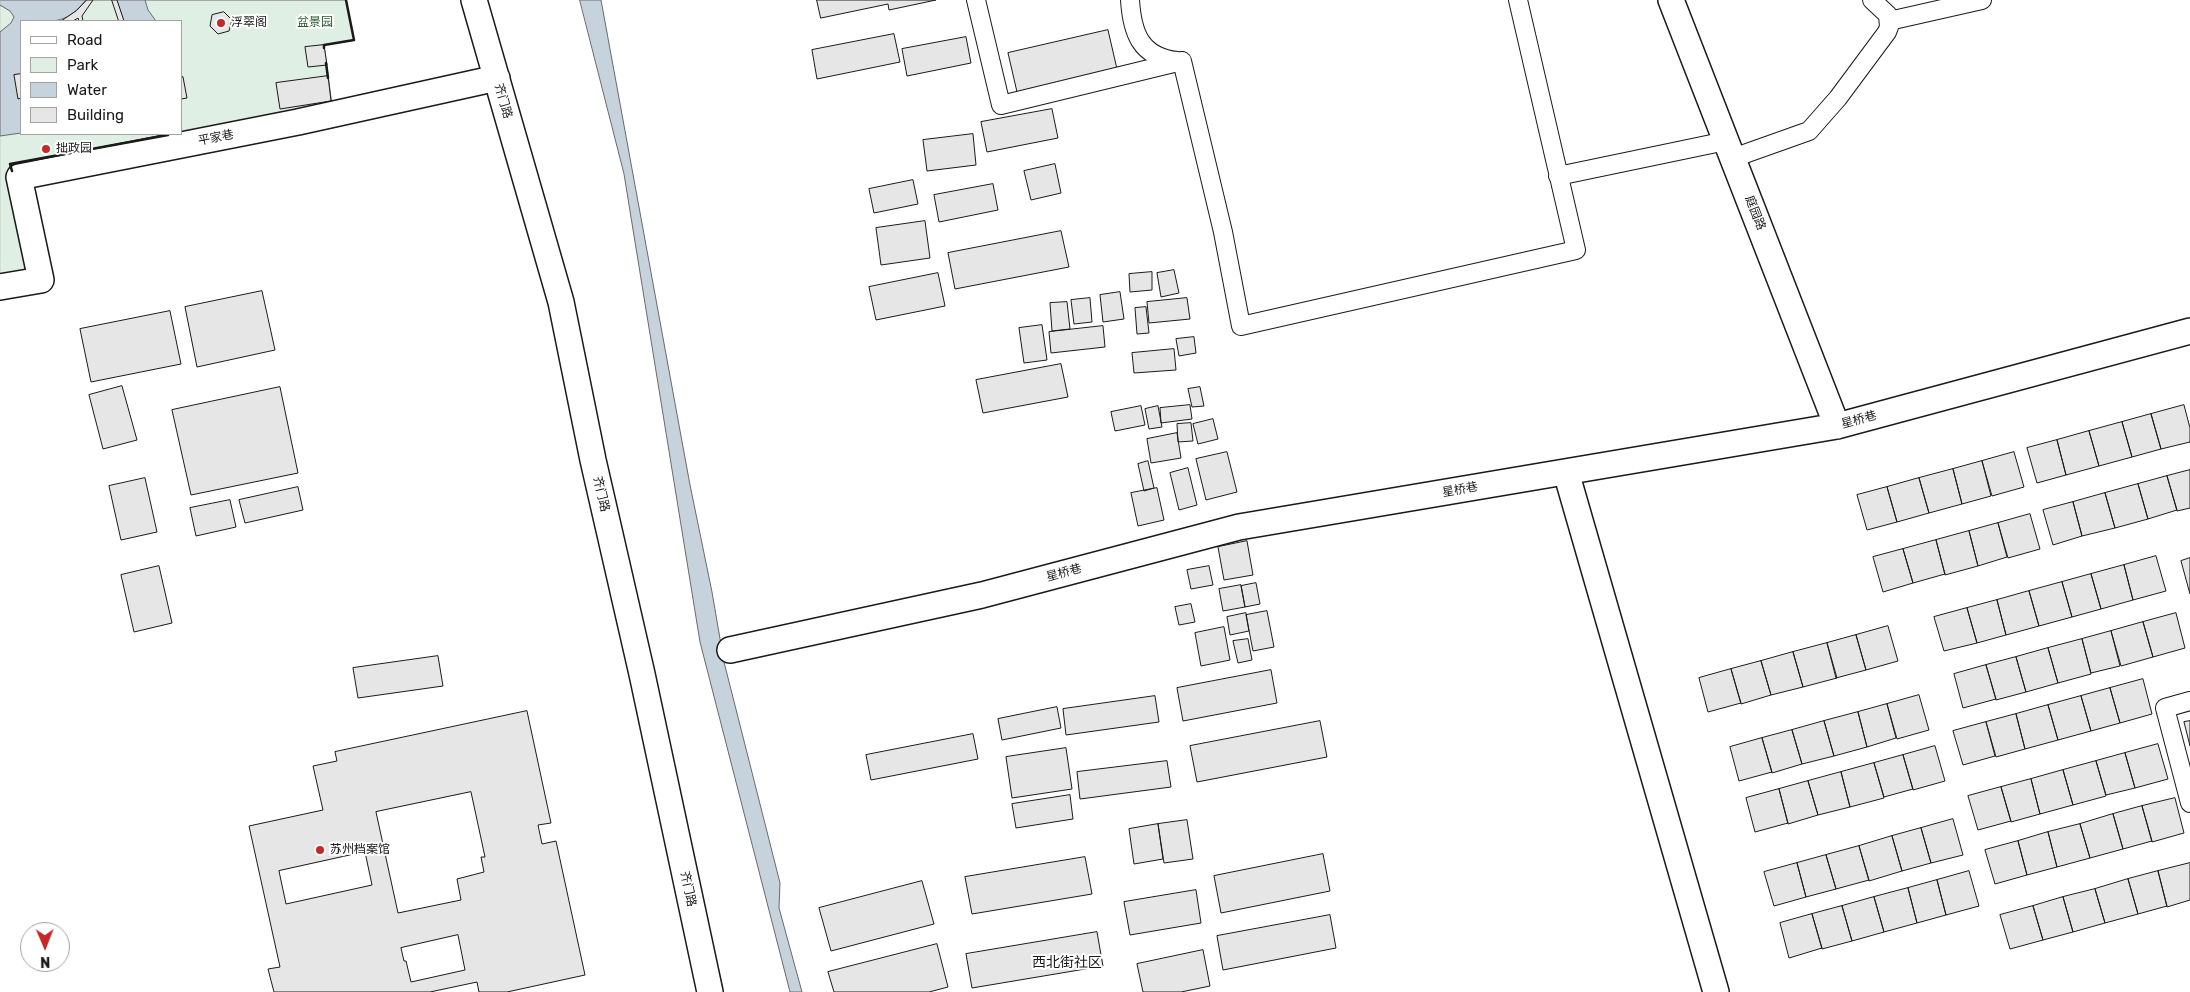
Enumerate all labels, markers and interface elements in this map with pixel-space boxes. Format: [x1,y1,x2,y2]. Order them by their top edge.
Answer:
place label: 浮翠阁 [231,16,267,30]
park label: 盆景园 [297,16,333,30]
marker: 浮翠阁 [215,17,227,29]
legend [20,20,182,135]
text: Road [67,31,103,49]
text: Park [67,56,98,74]
text: Water [67,81,107,99]
street label: 齐门路 [491,82,515,120]
text: Building [67,106,124,124]
street label: 平家巷 [197,127,235,149]
place label: 拙政园 [56,142,92,156]
marker: 拙政园 [40,143,52,155]
street label: 庭园路 [1742,194,1768,232]
street label: 星桥巷 [1840,408,1878,432]
street label: 齐门路 [590,475,612,513]
street label: 星桥巷 [1441,480,1479,500]
street label: 星桥巷 [1045,561,1083,585]
place label: 苏州档案馆 [330,843,390,857]
marker: 苏州档案馆 [314,844,326,856]
street label: 齐门路 [677,870,699,908]
north arrow [20,922,70,972]
text: N [40,953,50,970]
district label: 西北街社区 [1032,955,1102,971]

